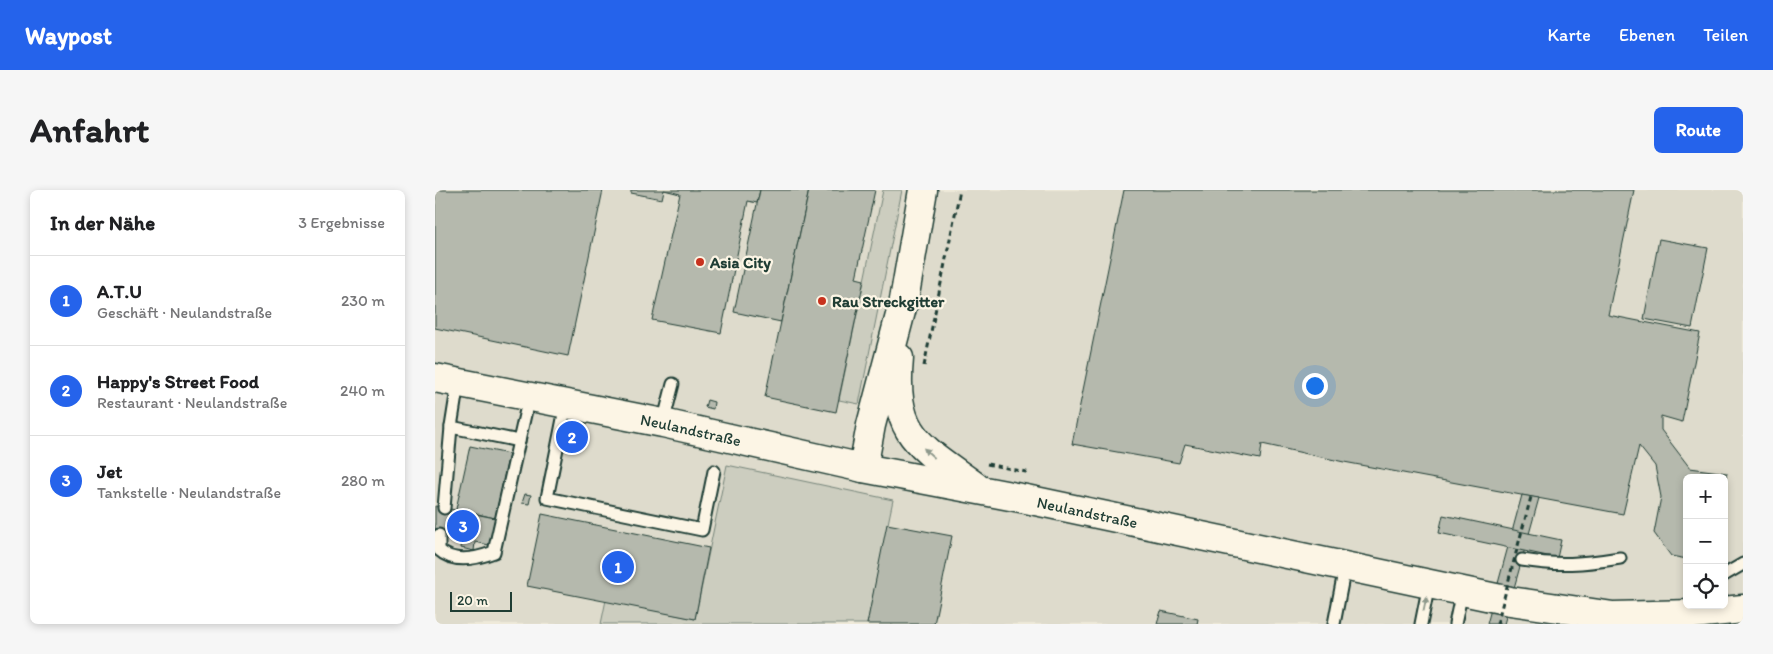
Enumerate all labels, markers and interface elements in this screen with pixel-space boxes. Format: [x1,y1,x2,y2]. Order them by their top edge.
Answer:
text: Waypost [25,21,112,50]
text: Karte [1548,24,1591,46]
text: Ebenen [1619,24,1675,46]
text: Teilen [1703,24,1748,46]
button: Route [1654,107,1743,153]
text: Anfahrt [30,109,149,151]
text: In der Nähe [50,210,155,235]
text: 3 Ergebnisse [298,213,385,232]
place label: Asia City [709,253,771,273]
marker: Asia City [694,256,706,268]
text: A.T.U [97,280,142,303]
text: 1 [62,291,70,310]
text: 230 m [341,291,385,310]
place label: Rau Streckgitter [832,292,945,312]
marker: Rau Streckgitter [816,295,828,307]
text: Geschäft · Neulandstraße [97,303,272,322]
text: Happy's Street Food [97,370,259,393]
your location [1302,373,1328,399]
text: 2 [62,381,70,400]
text: 240 m [340,381,385,400]
text: Restaurant · Neulandstraße [97,393,287,412]
street label: Neulandstraße [639,409,743,450]
pin: 2 [556,418,588,456]
one-way arrow [922,448,935,459]
text: Jet [97,460,123,483]
text: 3 [62,471,70,490]
text: 280 m [341,471,385,490]
map controls [1683,474,1728,609]
button: + [1683,474,1728,519]
text: Tankstelle · Neulandstraße [97,483,281,502]
street label: Neulandstraße [1035,492,1139,532]
pin: 3 [447,507,479,545]
button: − [1683,519,1728,564]
pin: 1 [602,548,634,586]
button: locate [1683,564,1728,609]
scale bar [450,589,513,612]
text: 20 m [457,592,488,609]
one-way arrow [1421,597,1429,612]

